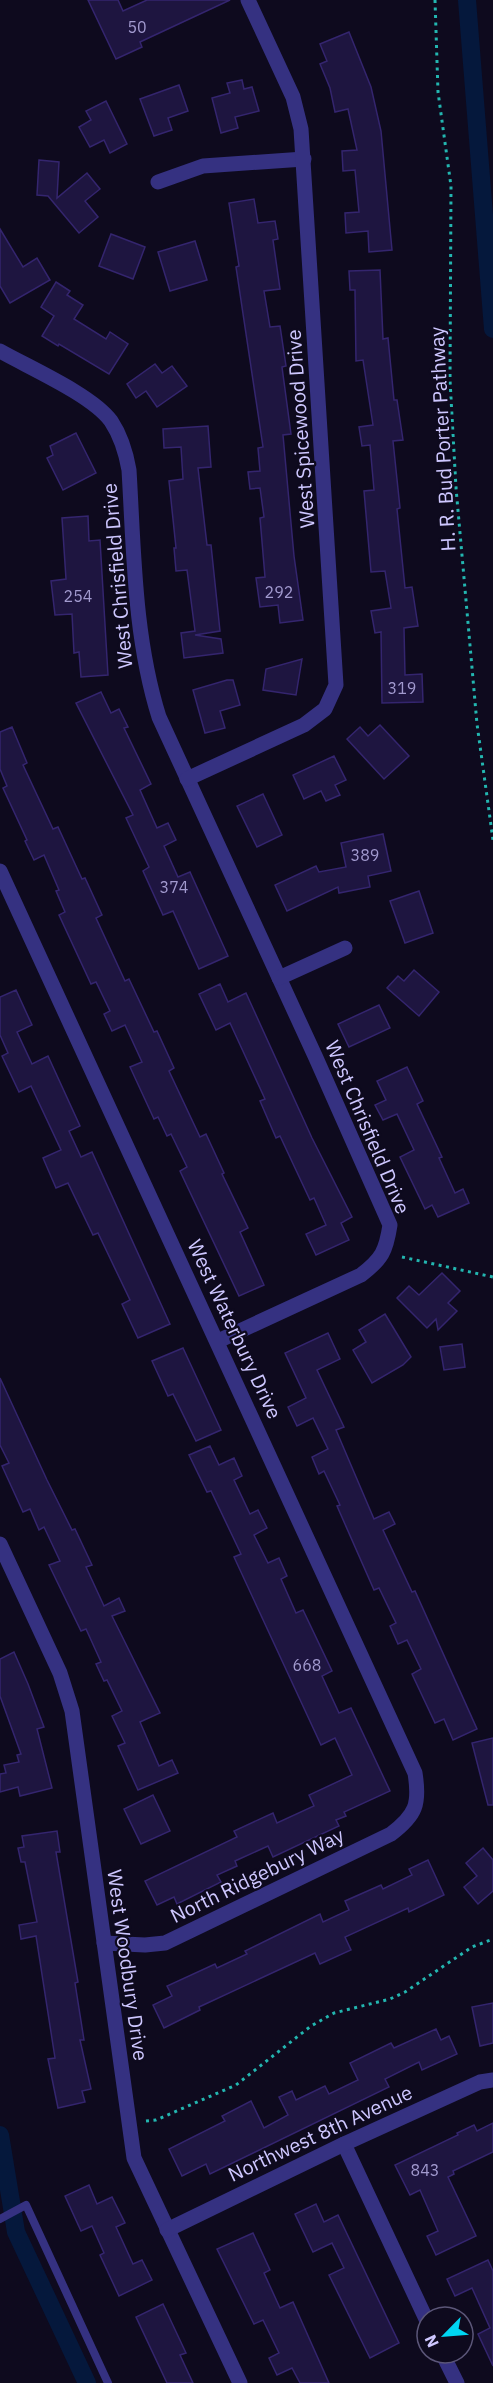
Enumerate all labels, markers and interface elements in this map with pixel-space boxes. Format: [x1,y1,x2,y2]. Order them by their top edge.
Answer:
house number: 50 [127,17,147,37]
street label: H. R. Bud Porter Pathway [423,326,461,552]
street label: West Spicewood Drive [280,329,320,529]
street label: West Chrisfield Drive [95,482,139,670]
house number: 292 [265,582,293,602]
house number: 254 [64,586,92,606]
house number: 319 [388,678,416,698]
house number: 389 [351,845,379,865]
house number: 374 [160,877,188,897]
street label: West Chrisfield Drive [319,1036,417,1218]
street label: West Waterbury Drive [182,1235,288,1423]
house number: 668 [293,1655,321,1675]
street label: North Ridgebury Way [166,1821,348,1929]
street label: West Woodbury Drive [101,1868,155,2062]
street label: Northwest 8th Avenue [223,2078,417,2188]
house number: 843 [411,2160,439,2180]
north arrow [415,2305,475,2365]
text: N [420,2332,443,2351]

